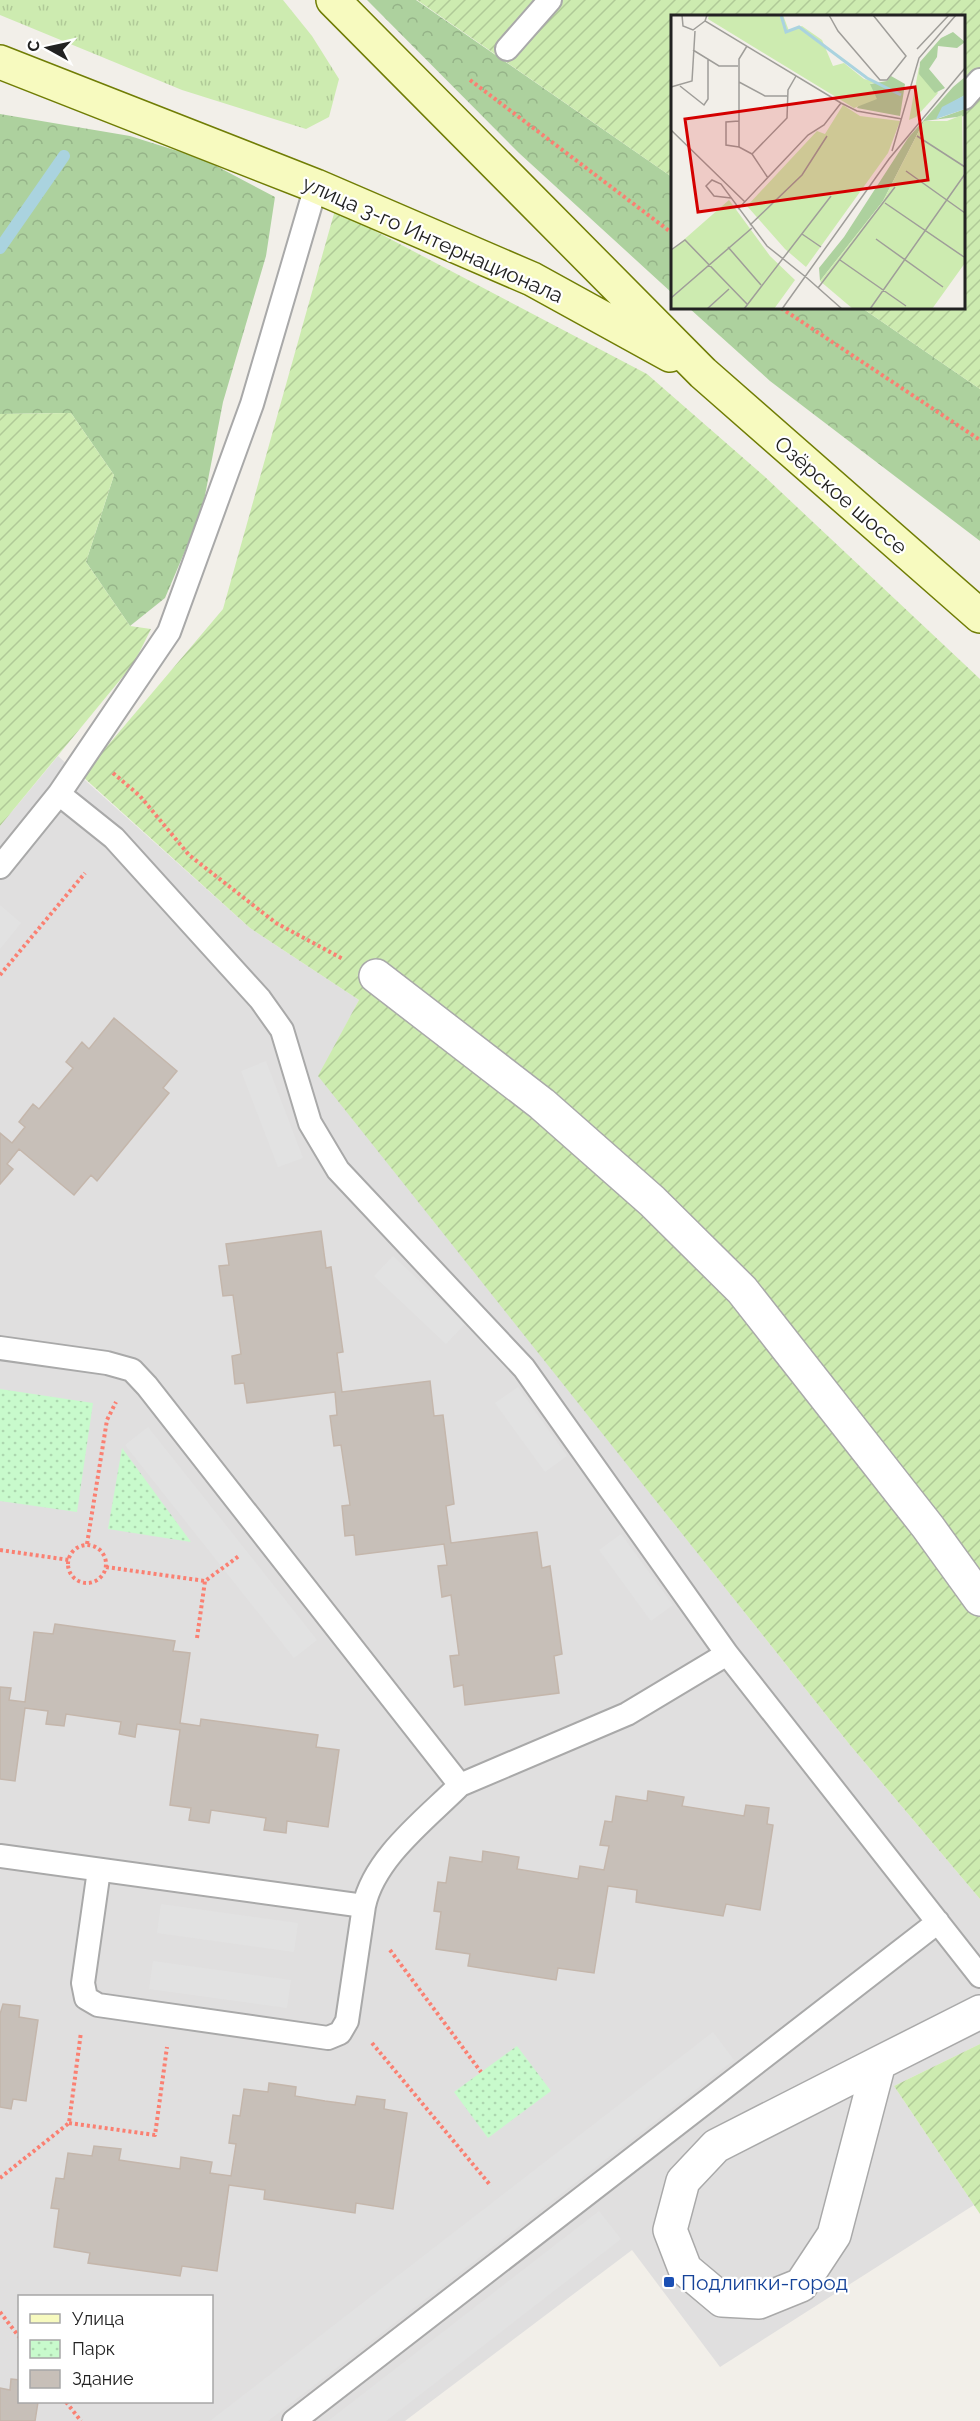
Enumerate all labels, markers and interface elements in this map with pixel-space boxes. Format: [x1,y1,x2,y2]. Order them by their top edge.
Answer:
inset map [671,15,965,309]
north arrow [18,18,78,78]
text: С [23,39,44,53]
street label: улица 3-го Интернационала [299,170,567,308]
street label: Озёрское шоссе [770,431,912,559]
place label: Подлипки-город [681,2270,848,2295]
marker: Подлипки-город [662,2275,676,2289]
legend [18,2295,213,2403]
text: Улица [72,2308,124,2329]
text: Парк [72,2338,115,2359]
text: Здание [72,2368,134,2389]

